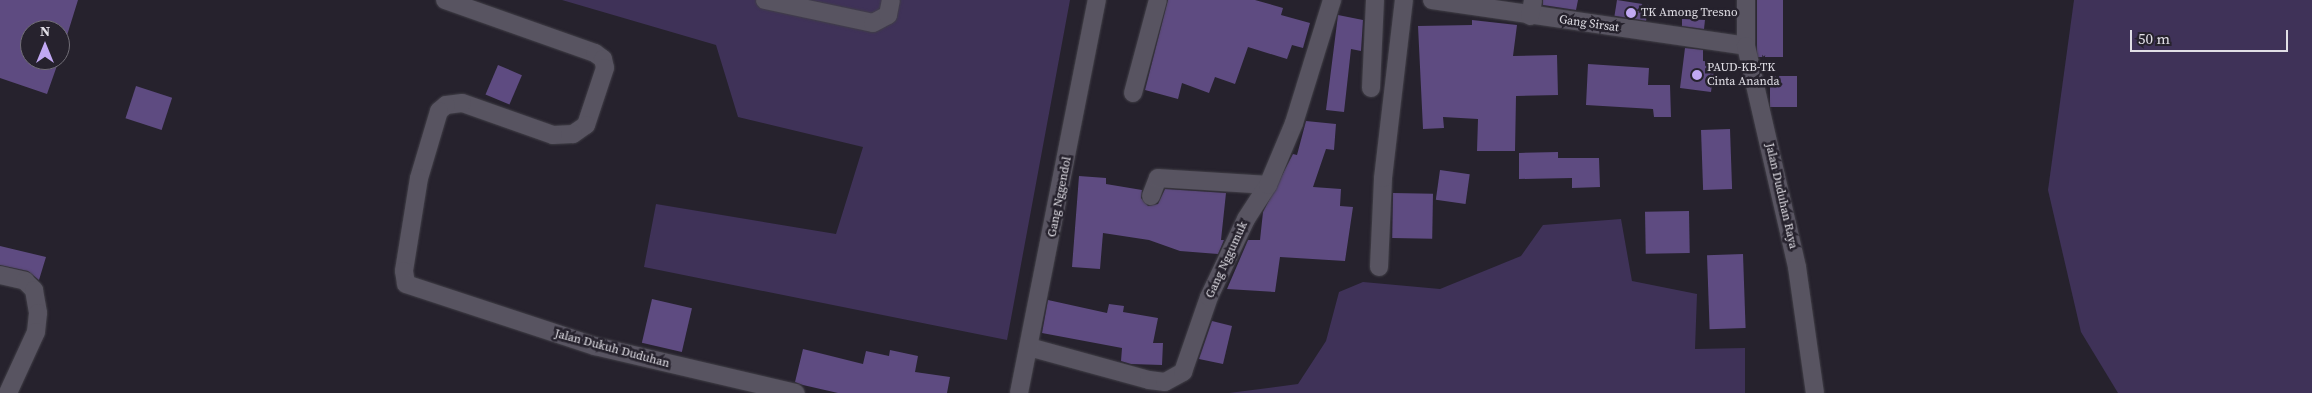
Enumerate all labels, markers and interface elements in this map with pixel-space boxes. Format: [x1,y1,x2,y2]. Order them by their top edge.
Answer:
place label: TK Among Tresno [1641,6,1738,20]
marker: TK Among Tresno [1625,7,1637,19]
street label: Gang Sirsat [1558,13,1620,35]
north arrow [20,20,70,70]
scale bar [2132,20,2290,52]
text: N [40,21,50,41]
text: 50 m [2138,28,2170,49]
place label: PAUD-KB-TK Cinta Ananda [1707,61,1780,89]
marker: PAUD-KB-TK Cinta Ananda [1691,69,1703,81]
street label: Jalan Duduhan Raya [1762,142,1800,250]
street label: Gang Nggendol [1045,156,1075,238]
street label: Gang Nggumuk [1203,219,1251,301]
street label: Jalan Dukuh Duduhan [553,327,671,371]

